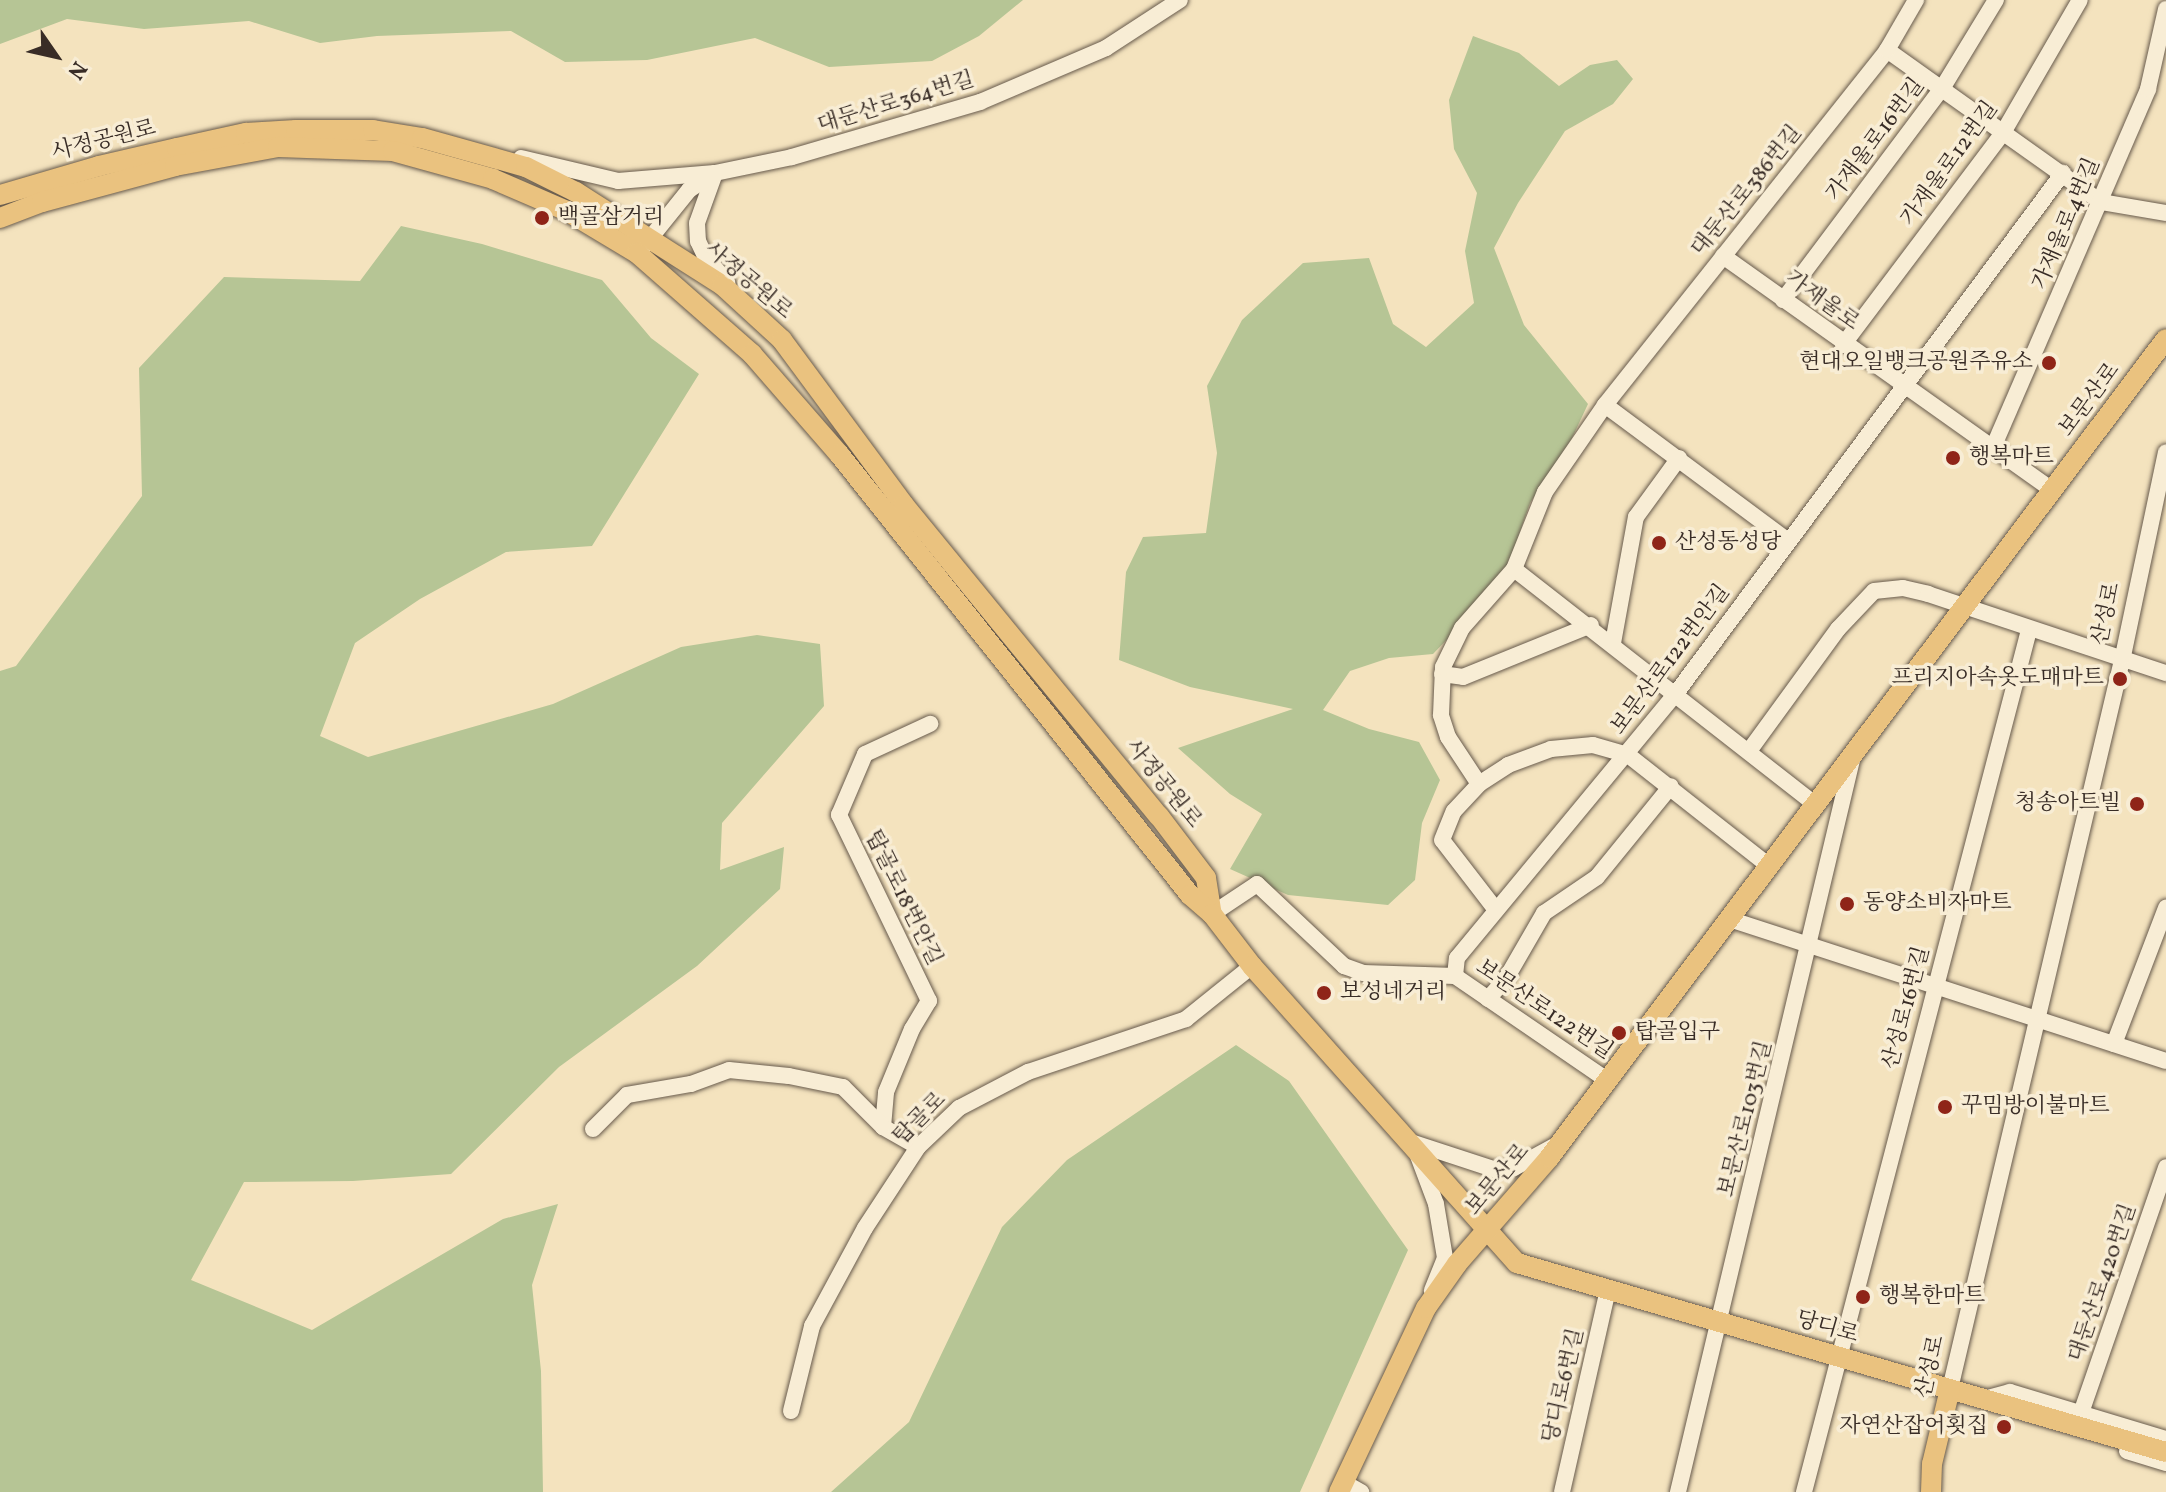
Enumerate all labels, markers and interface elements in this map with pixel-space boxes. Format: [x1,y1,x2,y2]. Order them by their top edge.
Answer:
north arrow [16,16,96,96]
text: N [59,54,94,85]
street label: 대둔산로364번길 [814,67,978,139]
street label: 가재울로16번길 [1821,73,1931,207]
street label: 가재울로12번길 [1896,96,2004,232]
street label: 사정공원로 [49,115,159,167]
street label: 대둔산로386번길 [1686,120,1808,262]
street label: 가재울로4번길 [2027,154,2107,294]
place label: 백골삼거리 [558,205,664,231]
marker: 백골삼거리 [533,209,551,227]
street label: 사정공원로 [699,237,797,325]
street label: 가재울로 [1780,265,1864,337]
place label: 현대오일뱅크공원주유소 [1799,350,2033,376]
marker: 현대오일뱅크공원주유소 [2040,354,2058,372]
street label: 보문산로 [2054,358,2126,442]
place label: 행복마트 [1969,445,2054,471]
marker: 행복마트 [1944,449,1962,467]
place label: 산성동성당 [1675,530,1781,556]
marker: 산성동성당 [1650,534,1668,552]
street label: 보문산로122번안길 [1606,580,1736,740]
street label: 산성로 [2087,580,2127,648]
place label: 프리지아속옷도매마트 [1891,666,2104,692]
marker: 프리지아속옷도매마트 [2111,670,2129,688]
street label: 사정공원로 [1119,734,1207,834]
place label: 청송아트빌 [2015,791,2121,817]
marker: 청송아트빌 [2128,795,2146,813]
street label: 탑골로18번안길 [859,826,947,970]
place label: 동양소비자마트 [1863,891,2012,917]
marker: 동양소비자마트 [1838,895,1856,913]
street label: 산성로16번길 [1878,944,1936,1072]
street label: 보문산로122번길 [1470,954,1618,1066]
place label: 보성네거리 [1340,980,1446,1006]
marker: 보성네거리 [1315,984,1333,1002]
place label: 탑골입구 [1635,1020,1720,1046]
marker: 탑골입구 [1610,1024,1628,1042]
street label: 보문산로103번길 [1714,1038,1778,1200]
street label: 탑골로 [888,1087,952,1151]
place label: 꾸밈방이불마트 [1961,1094,2110,1120]
marker: 꾸밈방이불마트 [1936,1098,1954,1116]
street label: 보문산로 [1461,1139,1535,1221]
street label: 대둔산로420번길 [2064,1200,2142,1366]
place label: 행복한마트 [1879,1284,1985,1310]
marker: 행복한마트 [1854,1288,1872,1306]
street label: 당디로 [1793,1307,1861,1349]
street label: 당디로6번길 [1538,1326,1590,1446]
street label: 산성로 [1911,1333,1951,1401]
place label: 자연산잡어횟집 [1839,1414,1988,1440]
marker: 자연산잡어횟집 [1995,1418,2013,1436]

